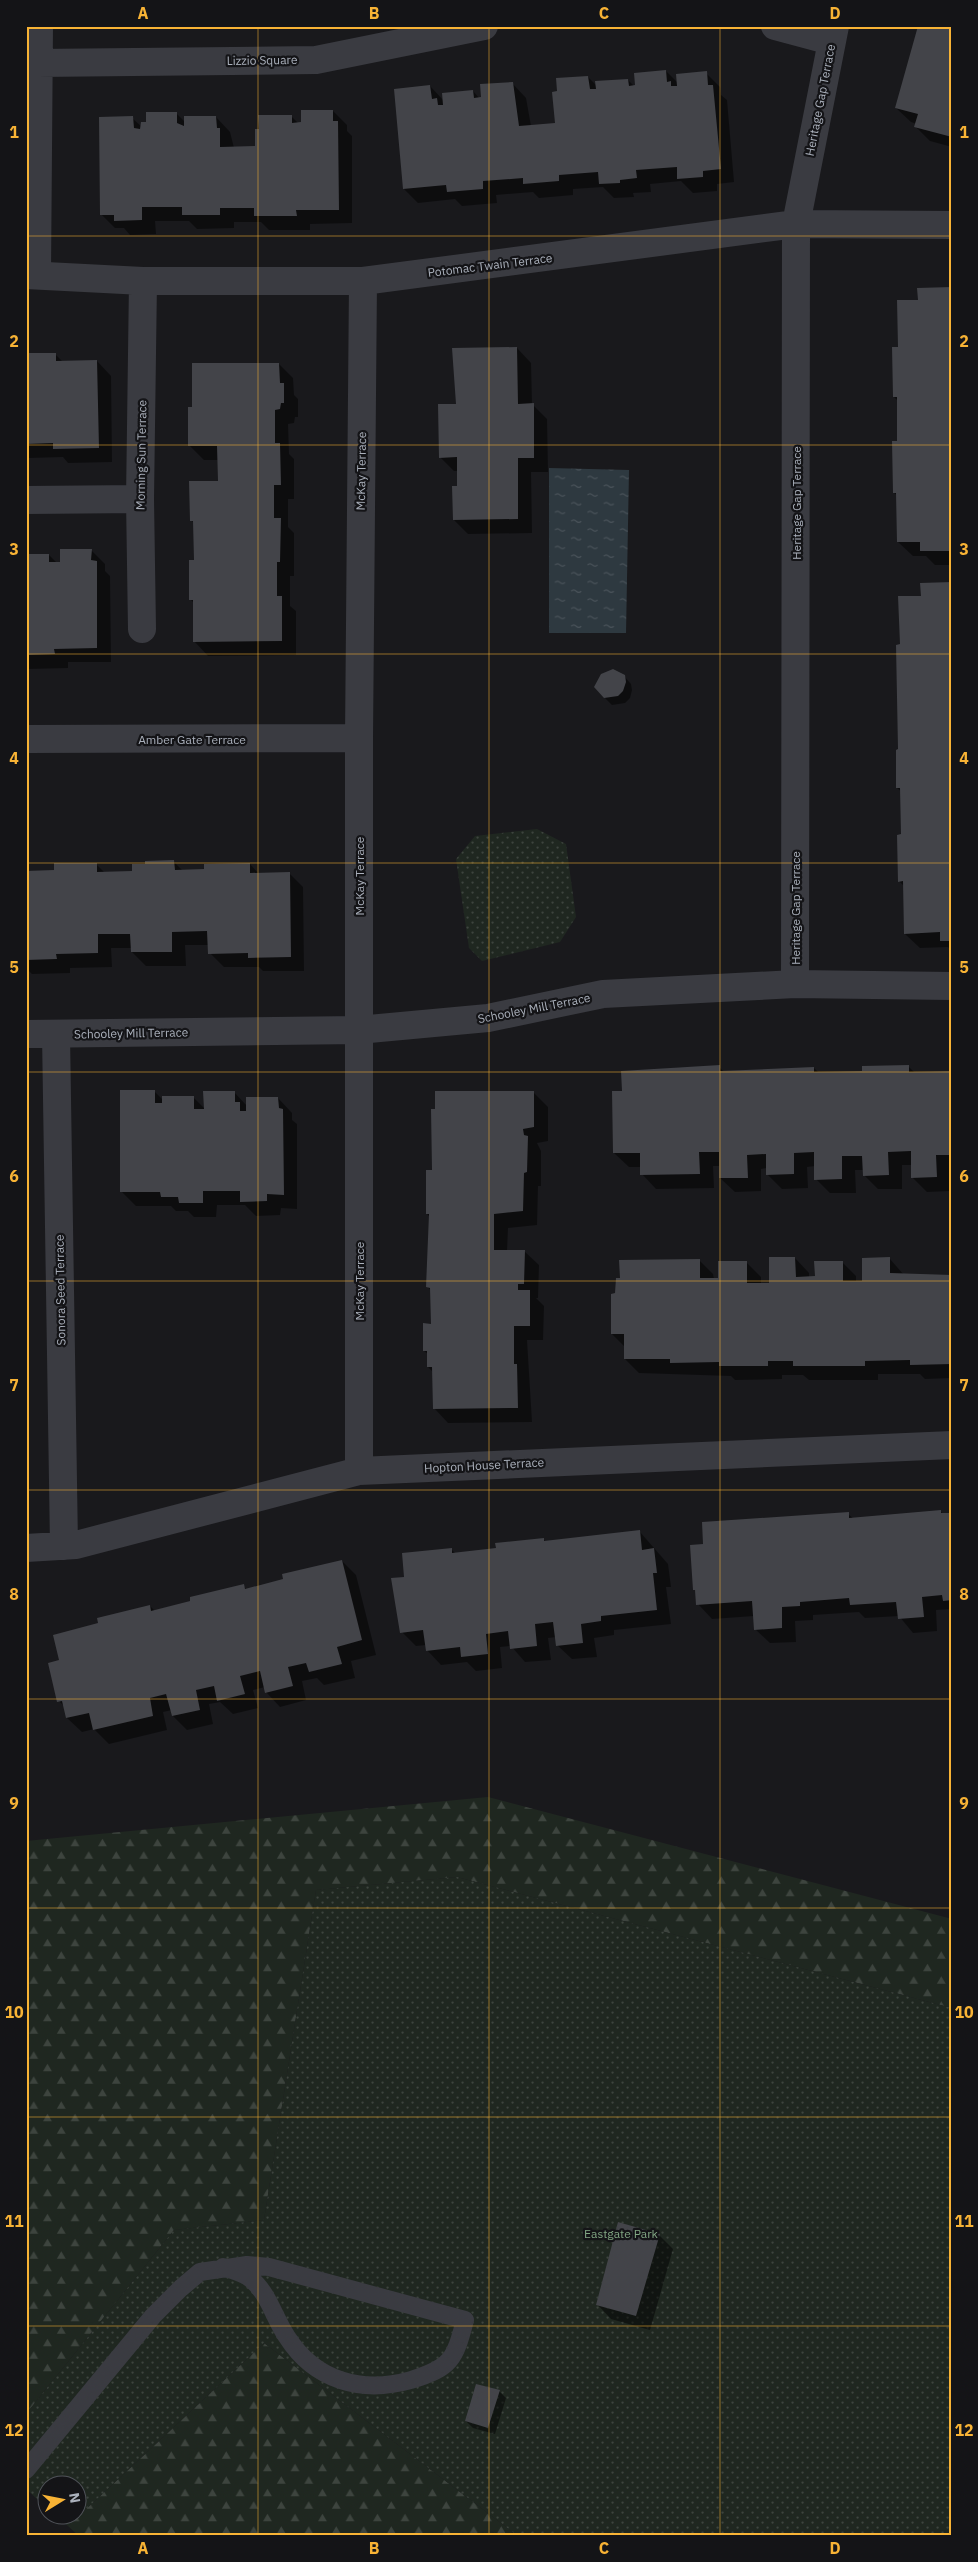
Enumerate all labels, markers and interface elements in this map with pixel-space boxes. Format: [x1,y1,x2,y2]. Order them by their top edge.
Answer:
text: A [138,3,149,23]
text: B [369,3,380,23]
text: C [599,3,609,23]
text: D [829,3,841,23]
street label: Heritage Gap Terrace [802,42,838,157]
street label: Lizzio Square [226,52,298,68]
text: 1 [9,122,19,142]
text: 1 [959,122,969,142]
street label: Potomac Twain Terrace [427,250,554,280]
text: 2 [9,331,19,351]
text: 2 [959,331,969,351]
street label: Morning Sun Terrace [133,399,149,510]
street label: McKay Terrace [353,431,369,511]
street label: Heritage Gap Terrace [789,446,804,560]
text: 3 [9,539,19,559]
text: 3 [959,539,969,559]
street label: Amber Gate Terrace [138,732,246,747]
text: 4 [9,748,19,768]
text: 4 [959,748,969,768]
street label: McKay Terrace [352,836,367,915]
street label: Heritage Gap Terrace [788,851,803,965]
text: 5 [9,957,19,977]
text: 5 [959,957,969,977]
street label: Schooley Mill Terrace [476,990,592,1026]
street label: Schooley Mill Terrace [74,1024,189,1041]
text: 6 [9,1166,19,1186]
text: 6 [959,1166,969,1186]
street label: Sonora Seed Terrace [52,1234,68,1346]
street label: McKay Terrace [352,1241,367,1320]
text: 7 [9,1375,19,1395]
text: 7 [959,1375,969,1395]
street label: Hopton House Terrace [424,1454,545,1476]
text: 8 [9,1584,19,1604]
text: 8 [959,1584,969,1604]
text: 9 [9,1793,19,1813]
text: 9 [959,1793,969,1813]
text: 10 [4,2002,24,2022]
text: 10 [954,2002,974,2022]
text: 11 [4,2211,24,2231]
text: 11 [954,2211,974,2231]
park label: Eastgate Park [584,2226,659,2241]
text: 12 [4,2420,24,2440]
text: 12 [954,2420,974,2440]
north arrow [38,2474,88,2524]
text: N [65,2491,85,2504]
text: A [138,2538,149,2558]
text: B [369,2538,380,2558]
text: C [599,2538,609,2558]
text: D [829,2538,841,2558]

